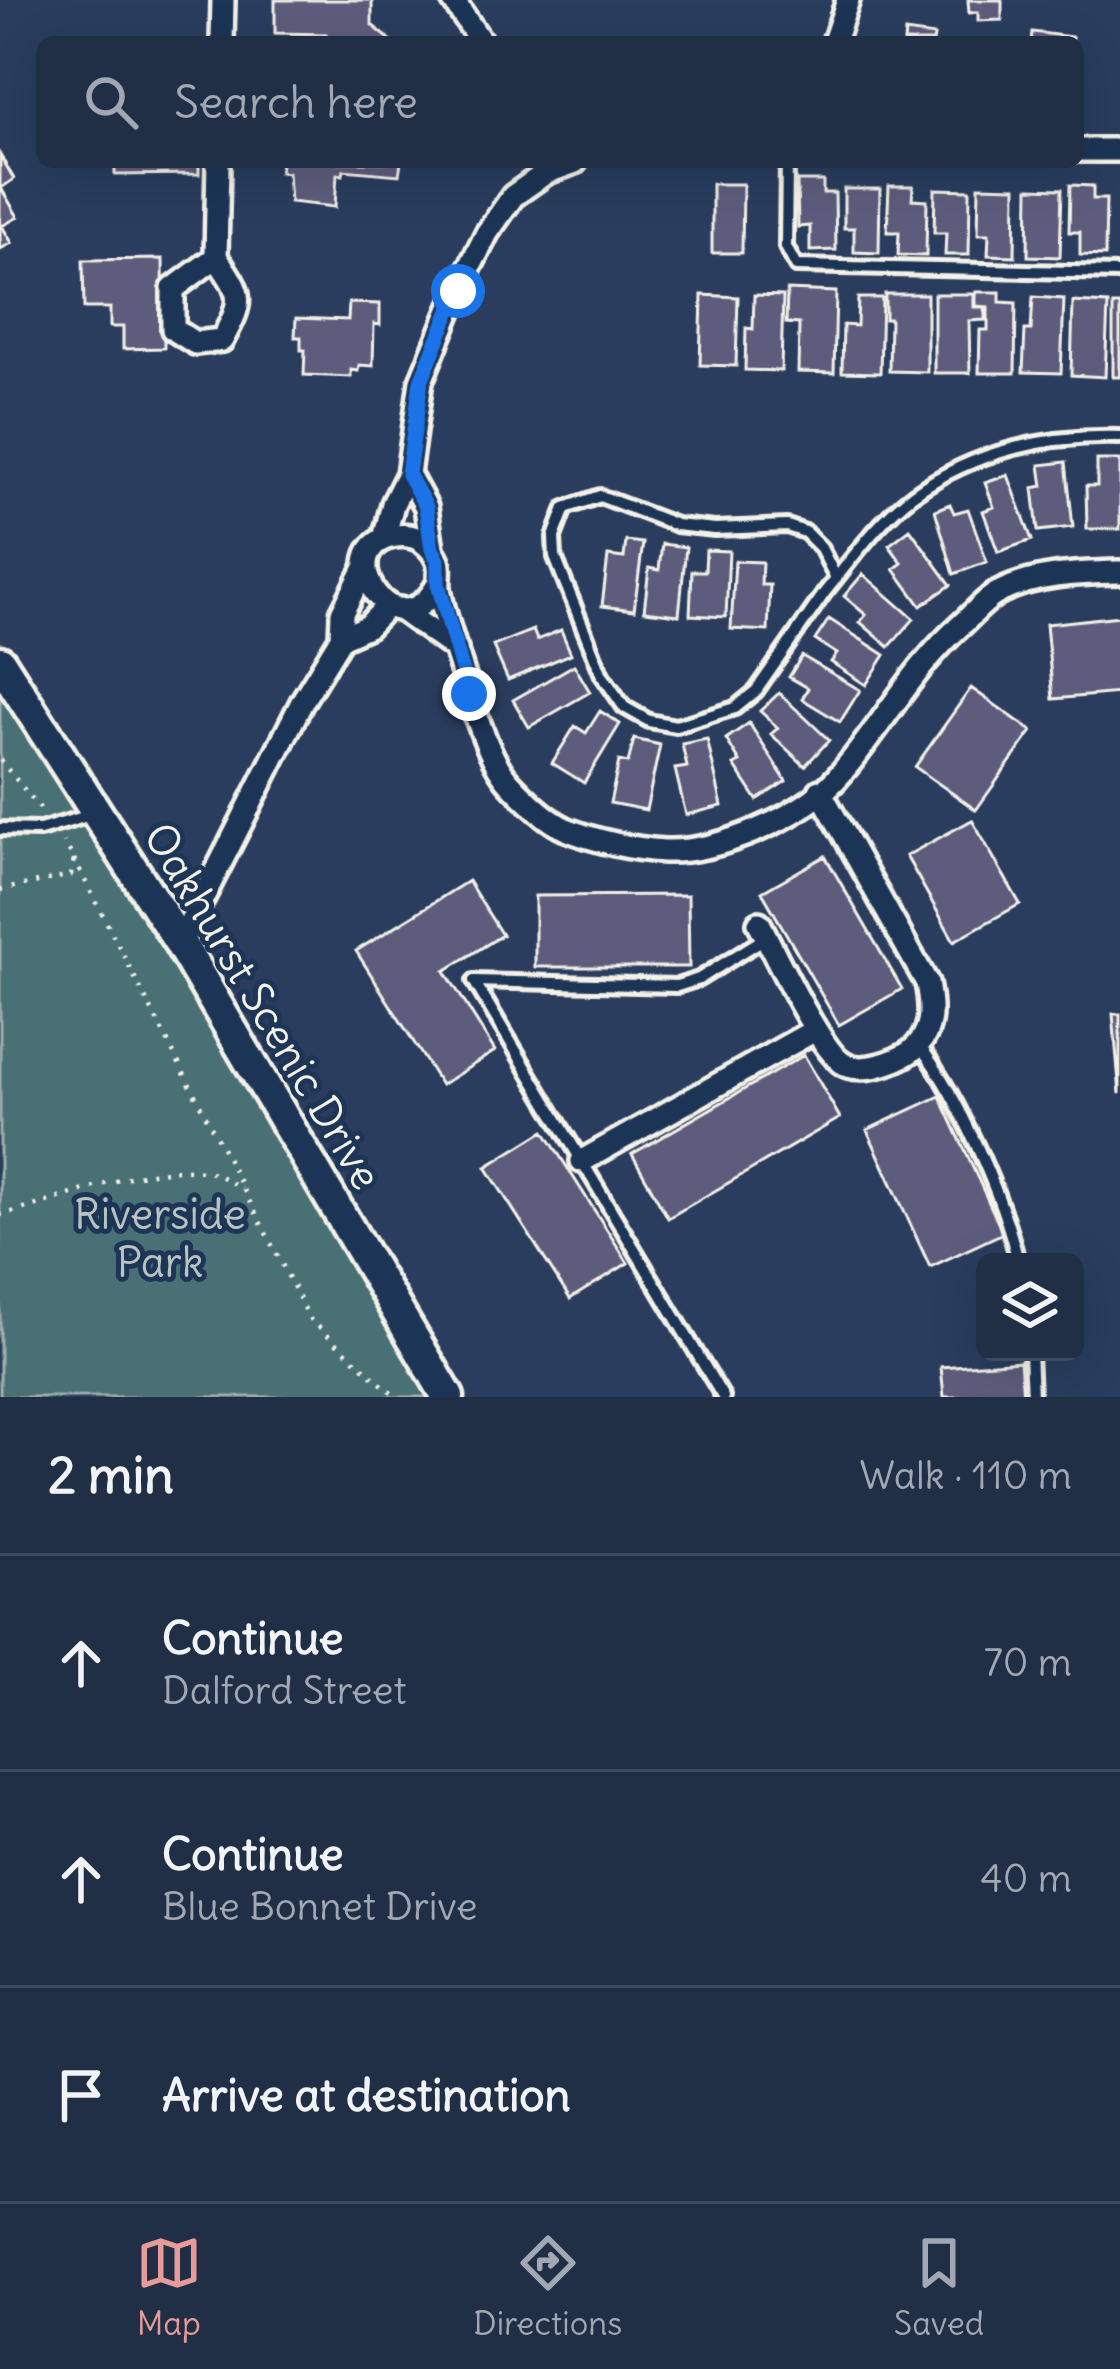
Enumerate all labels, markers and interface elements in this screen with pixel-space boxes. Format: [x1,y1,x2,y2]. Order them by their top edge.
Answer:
search box [36,36,1084,168]
icon: search [78,69,144,135]
text: Search here [174,74,418,130]
route start [431,264,485,318]
route end [442,667,496,721]
street label: Oakhurst Scenic Drive [133,814,393,1198]
park label: Riverside Park [74,1188,246,1288]
map controls [976,1253,1084,1361]
button: layers [976,1253,1084,1361]
text: 2 min [48,1443,174,1507]
text: Walk · 110 m [860,1451,1072,1500]
text: Continue [162,1610,344,1666]
icon: ahead [48,1630,114,1696]
text: 70 m [984,1638,1072,1687]
text: Dalford Street [162,1666,407,1715]
text: Continue [162,1826,344,1882]
icon: ahead [48,1846,114,1912]
text: 40 m [980,1854,1072,1903]
text: Blue Bonnet Drive [162,1882,477,1931]
icon: arrive [48,2062,114,2128]
text: Arrive at destination [162,2067,571,2123]
tab: Map [136,2230,202,2344]
tab: Directions [473,2230,622,2344]
tab: Saved [894,2230,984,2344]

